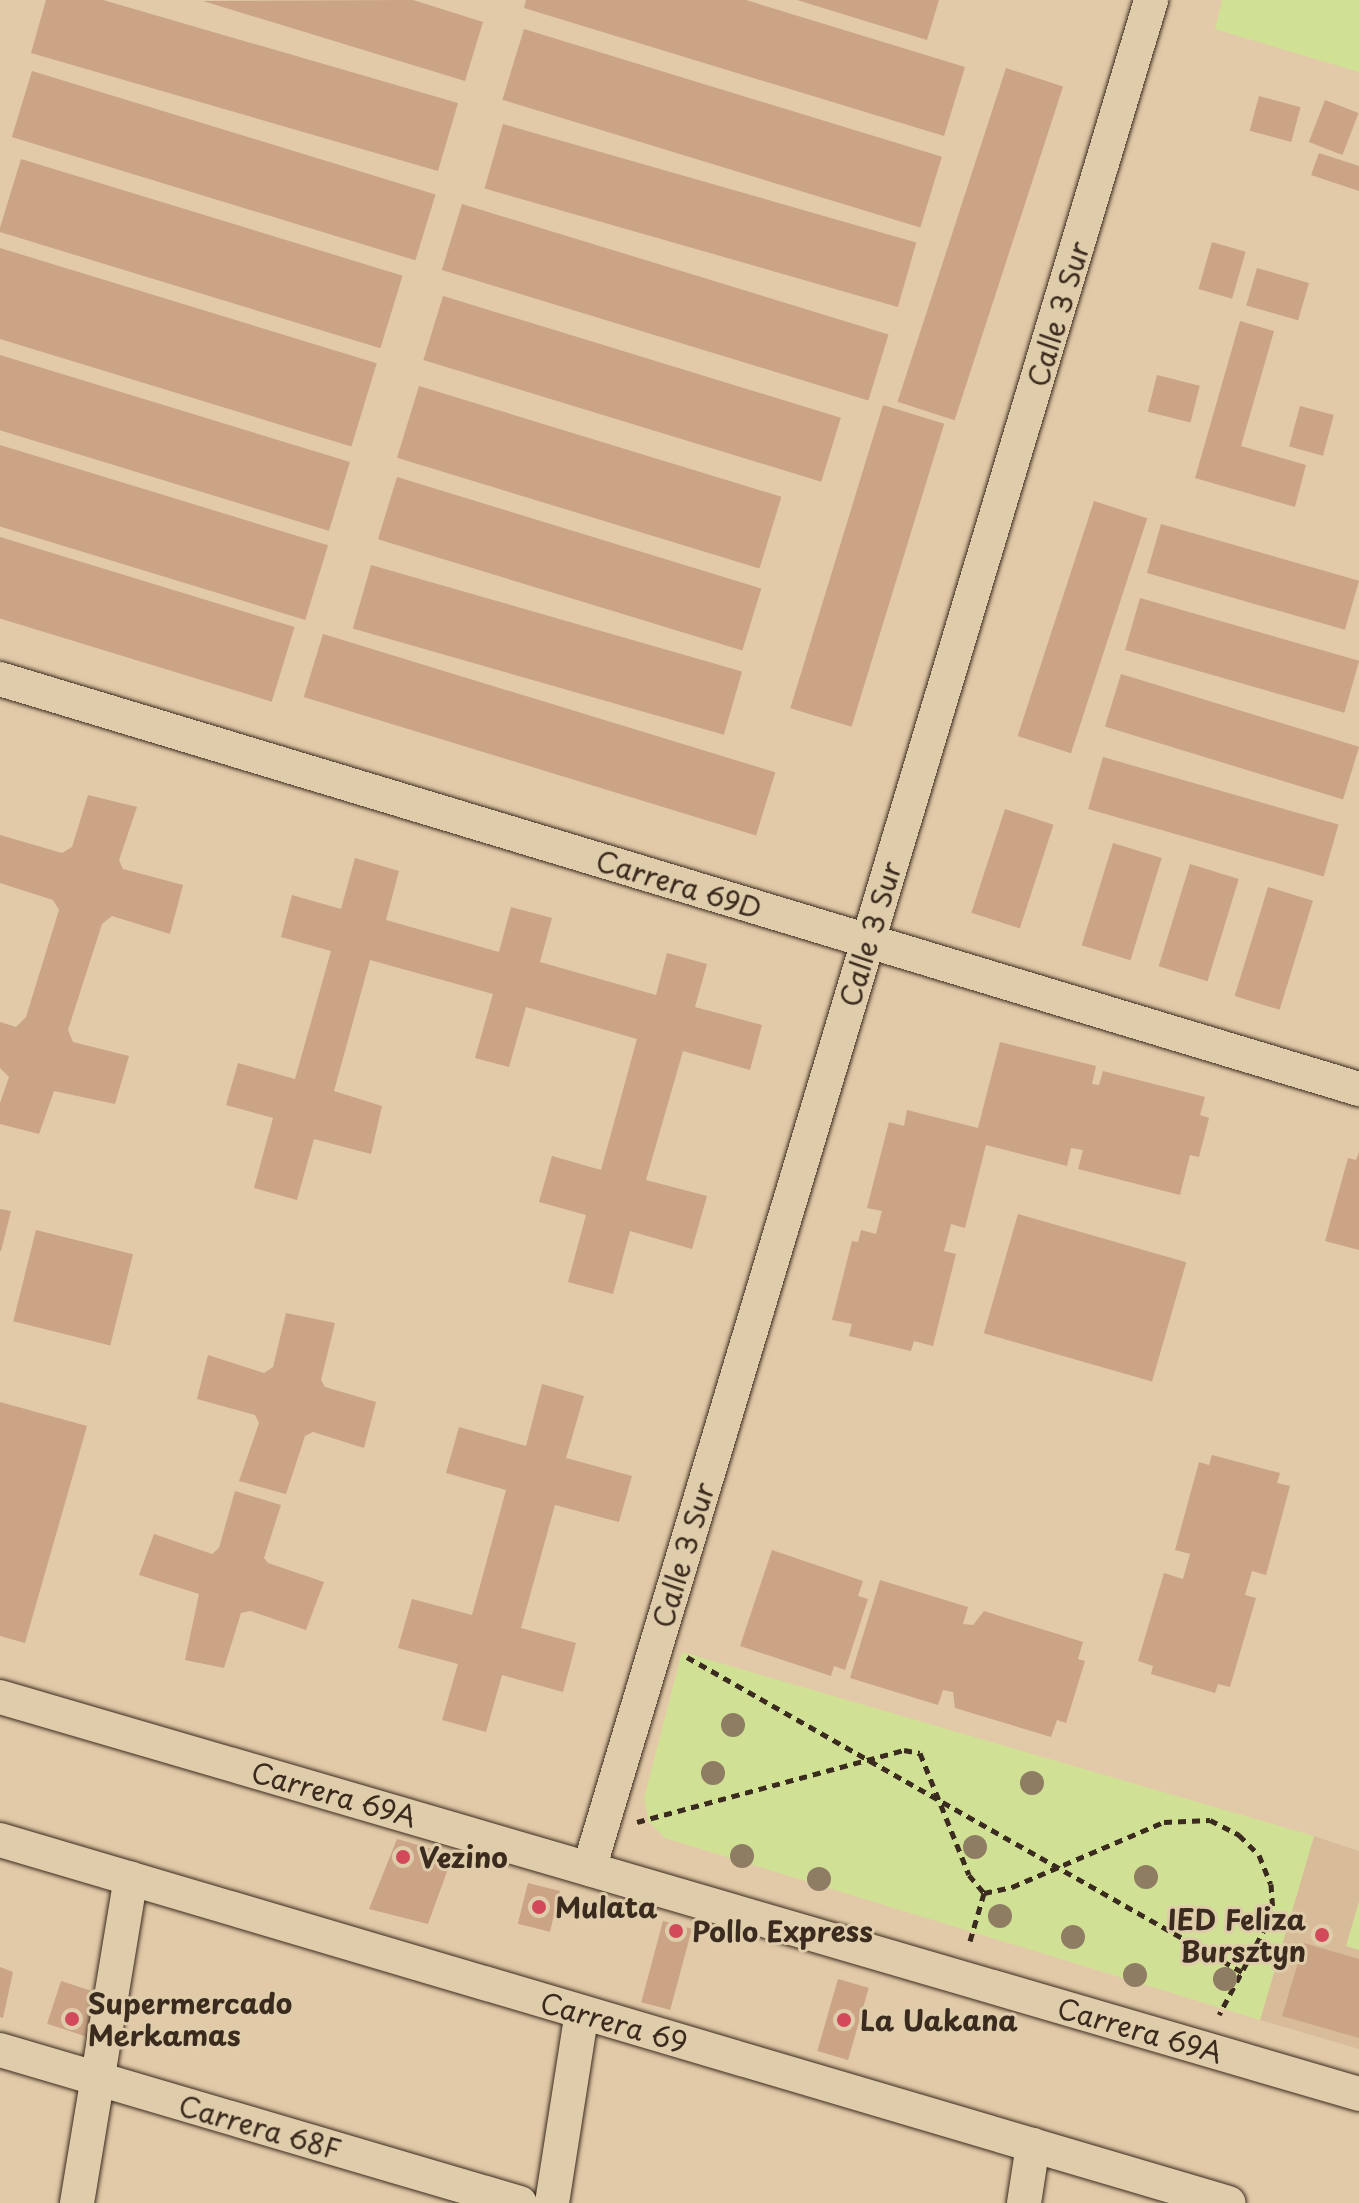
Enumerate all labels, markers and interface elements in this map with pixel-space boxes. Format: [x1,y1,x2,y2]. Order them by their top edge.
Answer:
street label: Calle 3 Sur [1020,237,1096,391]
street label: Carrera 69D [591,843,767,925]
street label: Calle 3 Sur [832,857,908,1011]
street label: Calle 3 Sur [645,1478,721,1632]
street label: Carrera 69A [247,1754,421,1834]
place label: Vezino [419,1840,508,1874]
marker: Vezino [394,1848,412,1866]
place label: Mulata [555,1890,658,1924]
marker: Mulata [530,1898,548,1916]
place label: IED Feliza Bursztyn [1165,1902,1306,1968]
place label: Pollo Express [692,1914,873,1948]
marker: Pollo Express [667,1922,685,1940]
marker: IED Feliza Bursztyn [1313,1926,1331,1944]
street label: Carrera 69 [537,1985,691,2059]
place label: Supermercado Merkamas [88,1986,292,2052]
street label: Carrera 69A [1053,1990,1227,2070]
place label: La Uakana [860,2003,1019,2037]
marker: Supermercado Merkamas [63,2010,81,2028]
marker: La Uakana [835,2011,853,2029]
street label: Carrera 68F [174,2088,346,2166]

